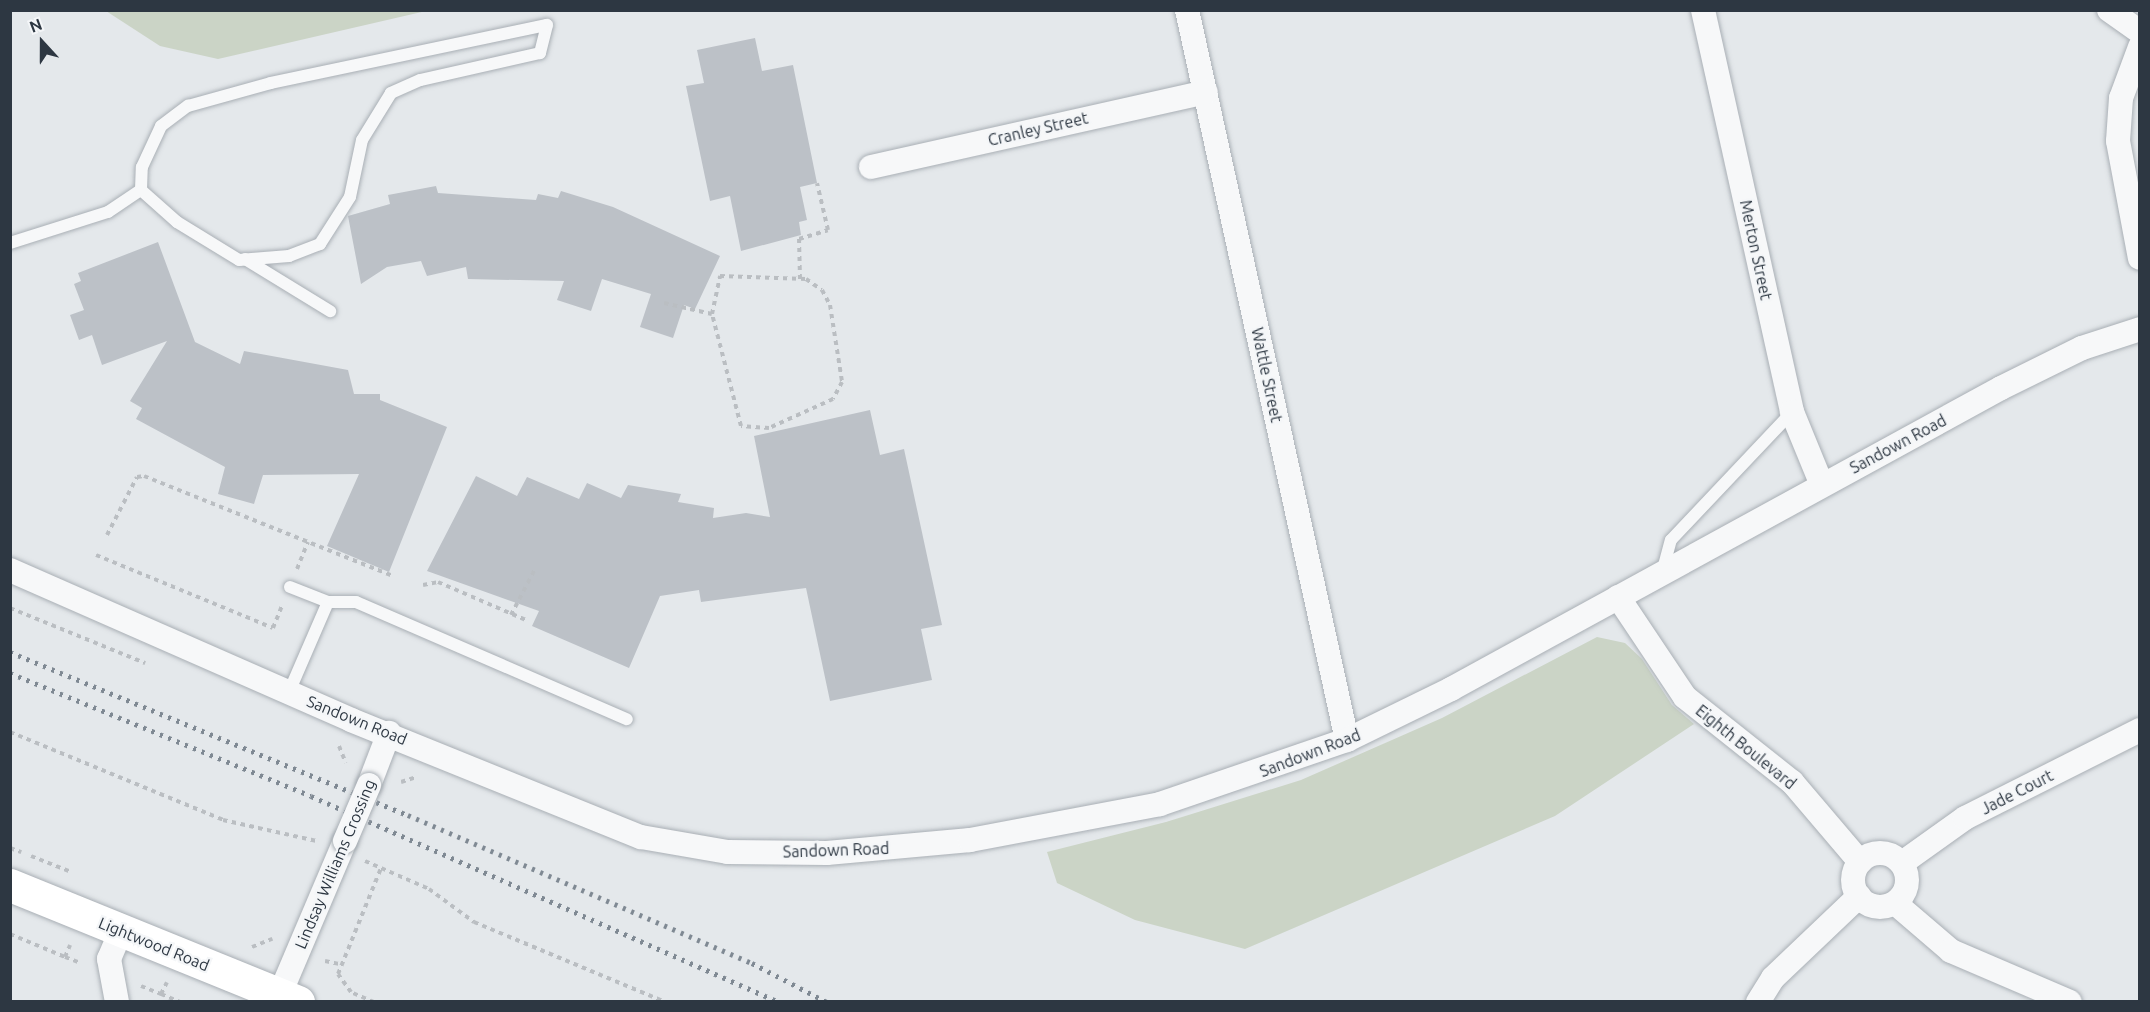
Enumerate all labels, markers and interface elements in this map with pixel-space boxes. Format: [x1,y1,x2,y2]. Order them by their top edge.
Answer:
north arrow [12,12,72,72]
text: N [27,15,44,36]
street label: Cranley Street [986,108,1090,150]
street label: Merton Street [1736,198,1776,302]
street label: Wattle Street [1248,326,1286,424]
street label: Sandown Road [1846,411,1950,477]
street label: Sandown Road [304,691,410,749]
street label: Eighth Boulevard [1692,701,1800,793]
street label: Sandown Road [1257,725,1363,781]
street label: Jade Court [1978,766,2056,818]
street label: Lindsay Williams Crossing [291,776,379,952]
street label: Sandown Road [782,839,890,861]
street label: Lightwood Road [96,913,212,975]

